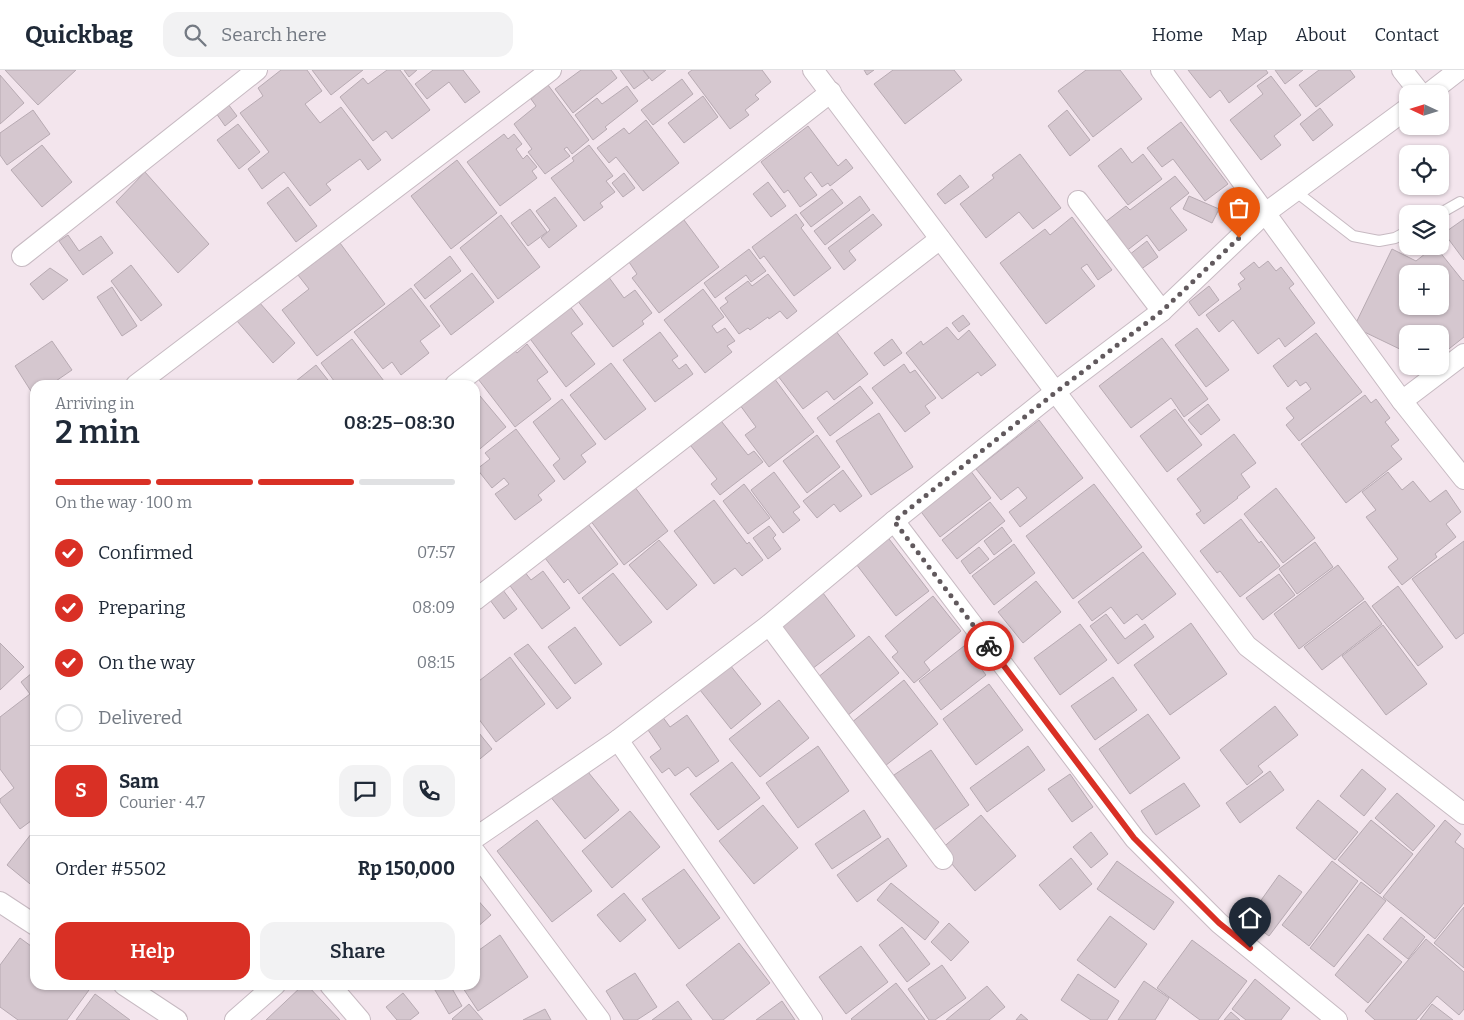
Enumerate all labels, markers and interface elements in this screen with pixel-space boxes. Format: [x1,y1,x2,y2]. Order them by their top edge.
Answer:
search box [163,12,513,57]
text: Quickbag [25,21,133,49]
icon: search [181,21,209,49]
text: Search here [221,23,327,46]
text: Home [1152,24,1203,46]
text: Map [1231,24,1267,46]
text: About [1295,24,1346,46]
text: Contact [1374,24,1439,46]
north arrow [1399,85,1449,135]
map controls [1399,85,1449,375]
button: locate [1399,145,1449,195]
pin [1218,187,1260,238]
icon: bag [1225,194,1253,222]
button: layers [1399,205,1449,255]
button: + [1399,265,1449,315]
button: − [1399,325,1449,375]
text: Arriving in [55,394,134,413]
text: 08:25–08:30 [344,411,455,434]
text: 2 min [55,413,140,451]
text: On the way · 100 m [55,493,192,512]
icon: check [55,539,83,567]
text: Confirmed [98,541,193,564]
text: 07:57 [417,543,455,562]
icon: check [55,594,83,622]
text: Preparing [98,596,186,619]
text: 08:09 [412,598,455,617]
courier [964,621,1014,671]
icon: bike [975,632,1003,660]
icon: check [55,649,83,677]
text: On the way [98,651,195,674]
text: 08:15 [417,653,455,672]
text: Delivered [98,706,182,729]
button: chat [339,765,391,817]
button: phone [403,765,455,817]
text: Sam [119,770,159,793]
text: S [75,779,87,802]
text: Courier · 4.7 [119,793,205,812]
text: Order #5502 [55,857,166,880]
text: Rp 150,000 [358,857,455,880]
pin [1229,897,1271,948]
icon: home [1236,904,1264,932]
button: Help [55,922,250,980]
button: Share [260,922,455,980]

